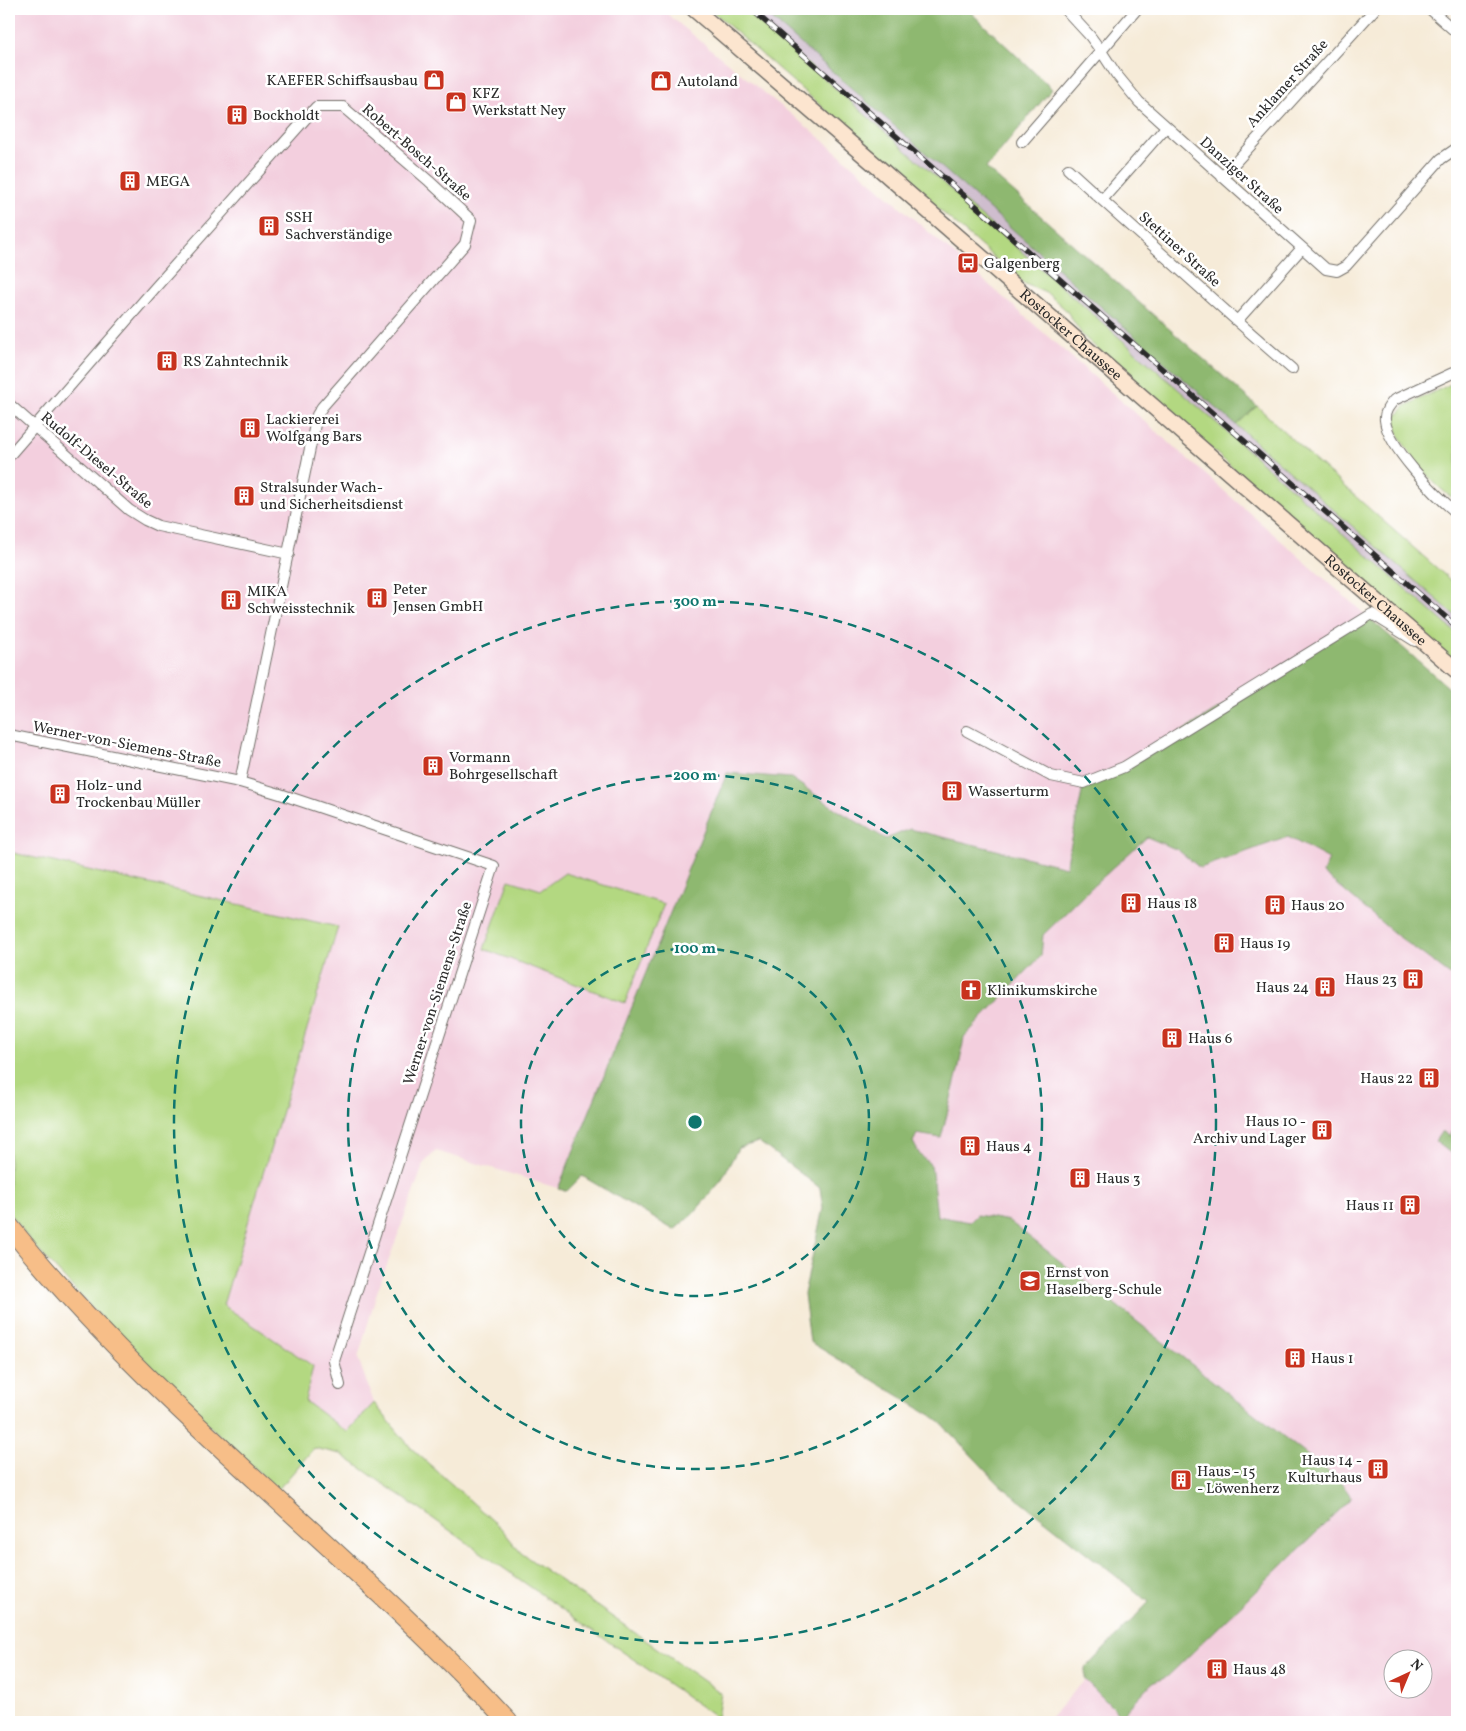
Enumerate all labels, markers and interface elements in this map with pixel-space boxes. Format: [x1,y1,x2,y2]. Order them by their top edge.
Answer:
street label: Anklamer Straße [1243,35,1334,133]
shop icon: KAEFER Schiffsausbau [422,68,446,92]
shop icon: Autoland [649,69,673,93]
place label: KAEFER Schiffsausbau [267,71,418,92]
place label: Autoland [677,72,738,93]
place label: KFZ Werkstatt Ney [472,84,566,122]
shop icon: KFZ Werkstatt Ney [444,90,468,114]
street label: Robert-Bosch-Straße [357,100,475,207]
building icon: Bockholdt [225,103,249,127]
place label: Bockholdt [253,106,320,127]
street label: Danziger Straße [1194,133,1288,220]
building icon: MEGA [118,169,142,193]
place label: MEGA [146,172,190,193]
street label: Stettiner Straße [1133,207,1225,293]
place label: SSH Sachverständige [285,208,392,246]
building icon: SSH Sachverständige [257,214,281,238]
bus stop icon: Galgenberg [956,251,980,275]
place label: Galgenberg [984,254,1060,275]
street label: Rostocker Chaussee [1014,285,1126,386]
building icon: RS Zahntechnik [155,349,179,373]
place label: RS Zahntechnik [183,352,289,373]
street label: Rudolf-Diesel-Straße [35,408,157,514]
place label: Lackiererei Wolfgang Bars [266,410,362,448]
building icon: Lackiererei Wolfgang Bars [238,416,262,440]
place label: Stralsunder Wach- und Sicherheitsdienst [260,478,403,516]
building icon: Stralsunder Wach- und Sicherheitsdienst [232,484,256,508]
street label: Rostocker Chaussee [1319,550,1430,652]
place label: Peter Jensen GmbH [393,580,483,618]
place label: MIKA Schweisstechnik [247,582,355,620]
building icon: Peter Jensen GmbH [365,586,389,610]
building icon: MIKA Schweisstechnik [219,588,243,612]
text: 300 m [673,592,717,613]
street label: Werner-von-Siemens-Straße [31,717,223,774]
place label: Vormann Bohrgesellschaft [449,748,558,786]
building icon: Vormann Bohrgesellschaft [421,754,445,778]
text: 200 m [673,766,717,787]
place label: Holz- und Trockenbau Müller [76,776,200,814]
building icon: Wasserturm [940,779,964,803]
building icon: Holz- und Trockenbau Müller [48,782,72,806]
place label: Wasserturm [968,782,1049,803]
building icon: Haus 18 [1119,891,1143,915]
building icon: Haus 20 [1263,893,1287,917]
place label: Haus 18 [1147,894,1197,915]
place label: Haus 20 [1291,896,1345,917]
street label: Werner-von-Siemens-Straße [399,899,478,1088]
building icon: Haus 19 [1212,931,1236,955]
place label: Haus 19 [1240,934,1290,955]
text: 100 m [674,939,717,960]
building icon: Haus 23 [1401,967,1425,991]
place label: Haus 23 [1345,970,1397,991]
building icon: Haus 24 [1313,975,1337,999]
church icon: Klinikumskirche [959,978,983,1002]
place label: Haus 24 [1256,978,1309,999]
place label: Klinikumskirche [987,981,1097,1002]
building icon: Haus 6 [1160,1026,1184,1050]
place label: Haus 6 [1188,1029,1232,1050]
building icon: Haus 22 [1417,1066,1441,1090]
place label: Haus 22 [1360,1069,1413,1090]
place label: Haus 10 - Archiv und Lager [1193,1112,1306,1150]
centre of rings [686,1113,704,1131]
building icon: Haus 10 - Archiv und Lager [1310,1118,1334,1142]
building icon: Haus 4 [958,1134,982,1158]
place label: Haus 4 [986,1137,1032,1158]
building icon: Haus 3 [1068,1166,1092,1190]
place label: Haus 3 [1096,1169,1140,1190]
building icon: Haus 11 [1398,1193,1422,1217]
place label: Haus 11 [1346,1196,1394,1217]
place label: Ernst von Haselberg-Schule [1046,1263,1162,1301]
school or university icon: Ernst von Haselberg-Schule [1018,1269,1042,1293]
building icon: Haus 1 [1283,1346,1307,1370]
place label: Haus 1 [1311,1349,1353,1370]
place label: Haus 14 - Kulturhaus [1288,1451,1362,1489]
building icon: Haus 14 - Kulturhaus [1366,1457,1390,1481]
place label: Haus - 15 - Löwenherz [1197,1462,1280,1500]
building icon: Haus - 15 - Löwenherz [1169,1468,1193,1492]
north arrow [1384,1648,1434,1698]
text: N [1406,1655,1426,1676]
building icon: Haus 48 [1205,1657,1229,1681]
place label: Haus 48 [1233,1660,1286,1681]

